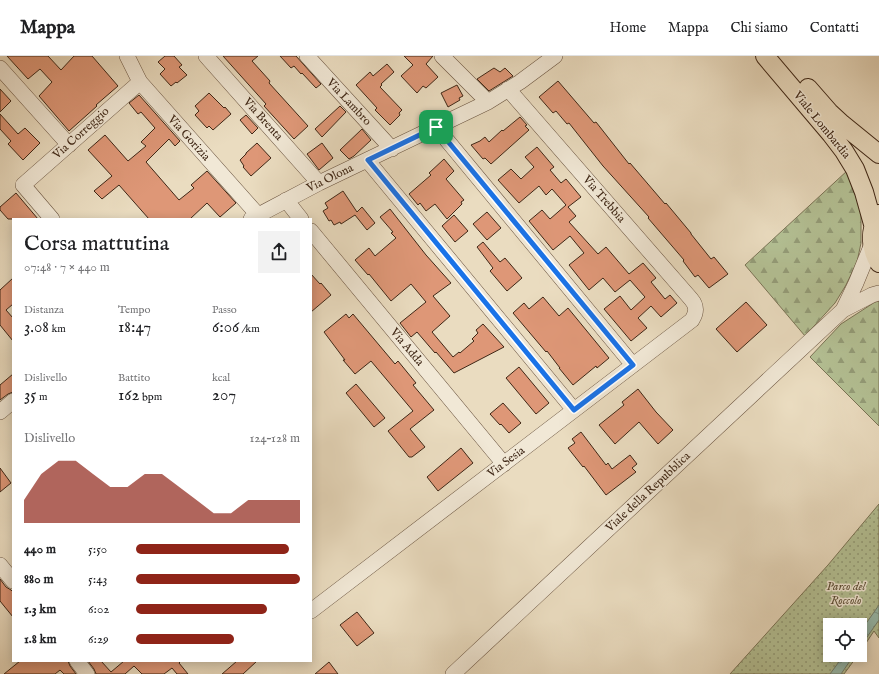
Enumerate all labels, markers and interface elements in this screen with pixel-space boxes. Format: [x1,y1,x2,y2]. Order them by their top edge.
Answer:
text: Mappa [20,16,75,40]
text: Home [610,19,646,37]
text: Mappa [668,19,709,37]
text: Chi siamo [731,19,788,37]
text: Contatti [810,19,859,37]
street label: Via Lambro [323,75,375,129]
street label: Viale Lombardia [790,87,854,163]
street label: Via Brenta [239,94,287,144]
street label: Via Correggio [49,103,113,163]
pin [419,110,453,144]
street label: Via Gorizia [164,111,214,165]
icon: arrive [425,116,447,138]
street label: Via Olona [303,160,357,196]
street label: Via Trebbia [579,172,629,226]
text: Corsa mattutina [24,230,169,258]
button: share [258,231,300,273]
text: 07:48 · 7 × 440 m [24,259,110,276]
text: Distanza [24,303,64,317]
text: Tempo [118,303,151,317]
text: Passo [212,303,237,317]
text: 3.08 [24,317,49,338]
text: 18:47 [118,317,151,338]
text: 6:06 [212,317,239,338]
text: km [49,322,66,336]
text: /km [239,322,260,336]
street label: Via Adda [386,324,428,370]
text: Dislivello [24,371,67,385]
text: Battito [118,371,150,385]
text: kcal [212,371,230,385]
text: 35 [24,385,37,406]
text: 162 [118,385,139,406]
text: 207 [212,385,236,406]
text: m [37,390,47,404]
text: bpm [139,390,162,404]
text: Dislivello [24,430,75,447]
text: 124–128 m [249,430,300,447]
street label: Via Sesia [483,443,528,482]
street label: Viale della Repubblica [602,448,695,537]
text: 440 m [24,541,56,558]
text: 5:50 [88,541,107,558]
text: 880 m [24,571,53,588]
text: 5:43 [88,571,107,588]
park label: Parco del Roccolo [827,579,867,608]
text: 1.3 km [24,601,56,618]
text: 6:02 [88,601,109,618]
map controls [823,618,867,662]
button: locate [823,618,867,662]
text: 1.8 km [24,631,57,648]
text: 6:29 [88,631,109,648]

